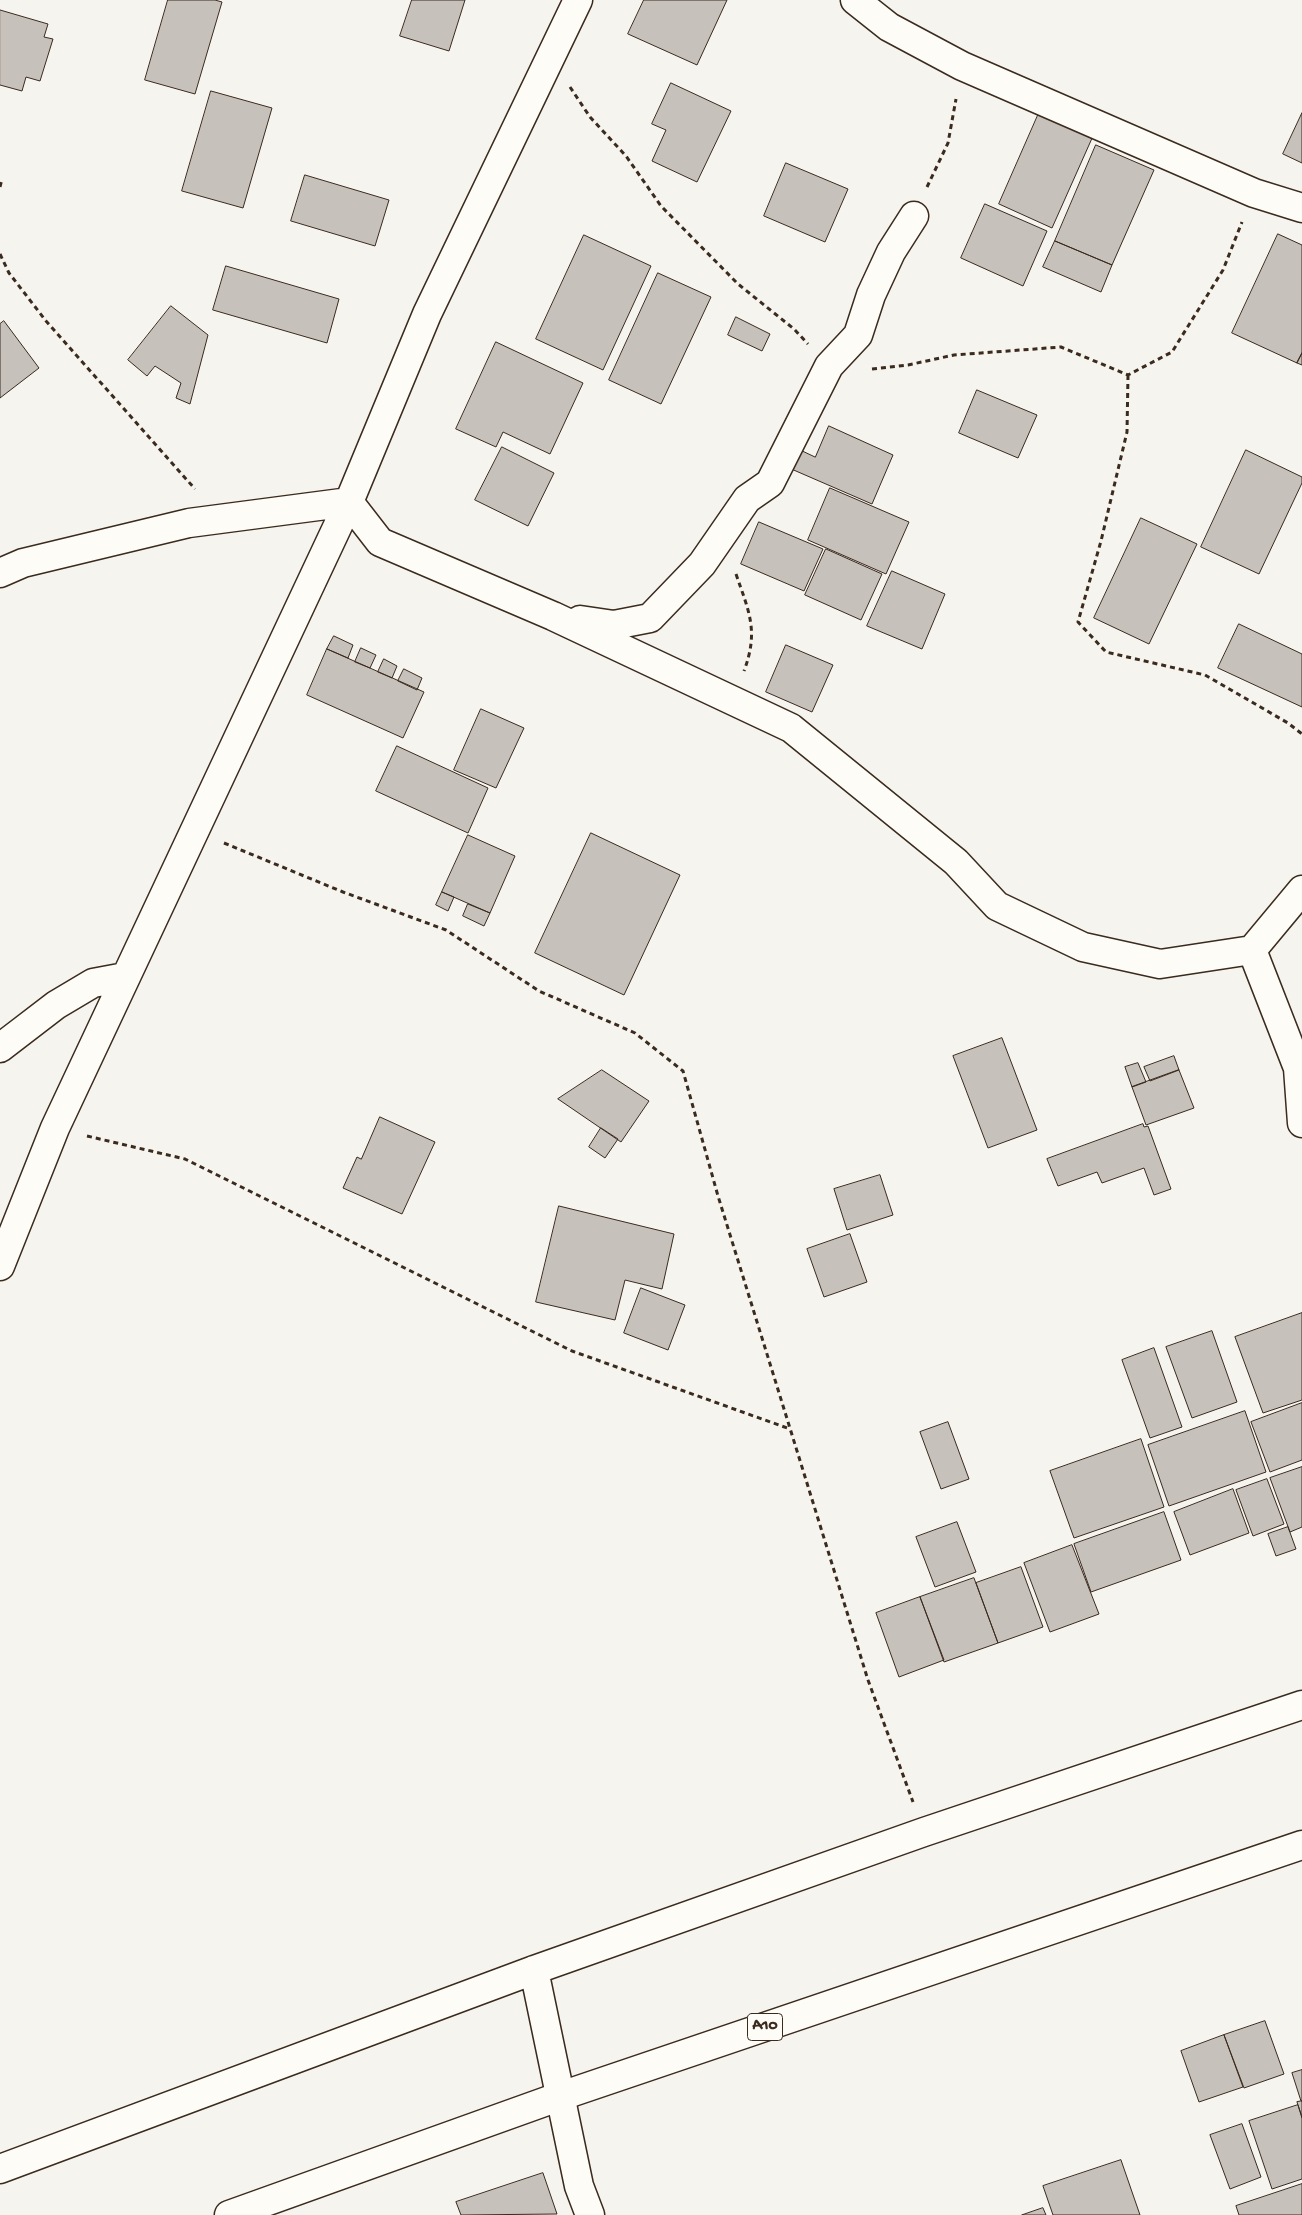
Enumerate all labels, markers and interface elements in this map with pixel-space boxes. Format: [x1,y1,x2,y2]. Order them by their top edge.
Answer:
road number: A10 [748,2014,782,2040]

